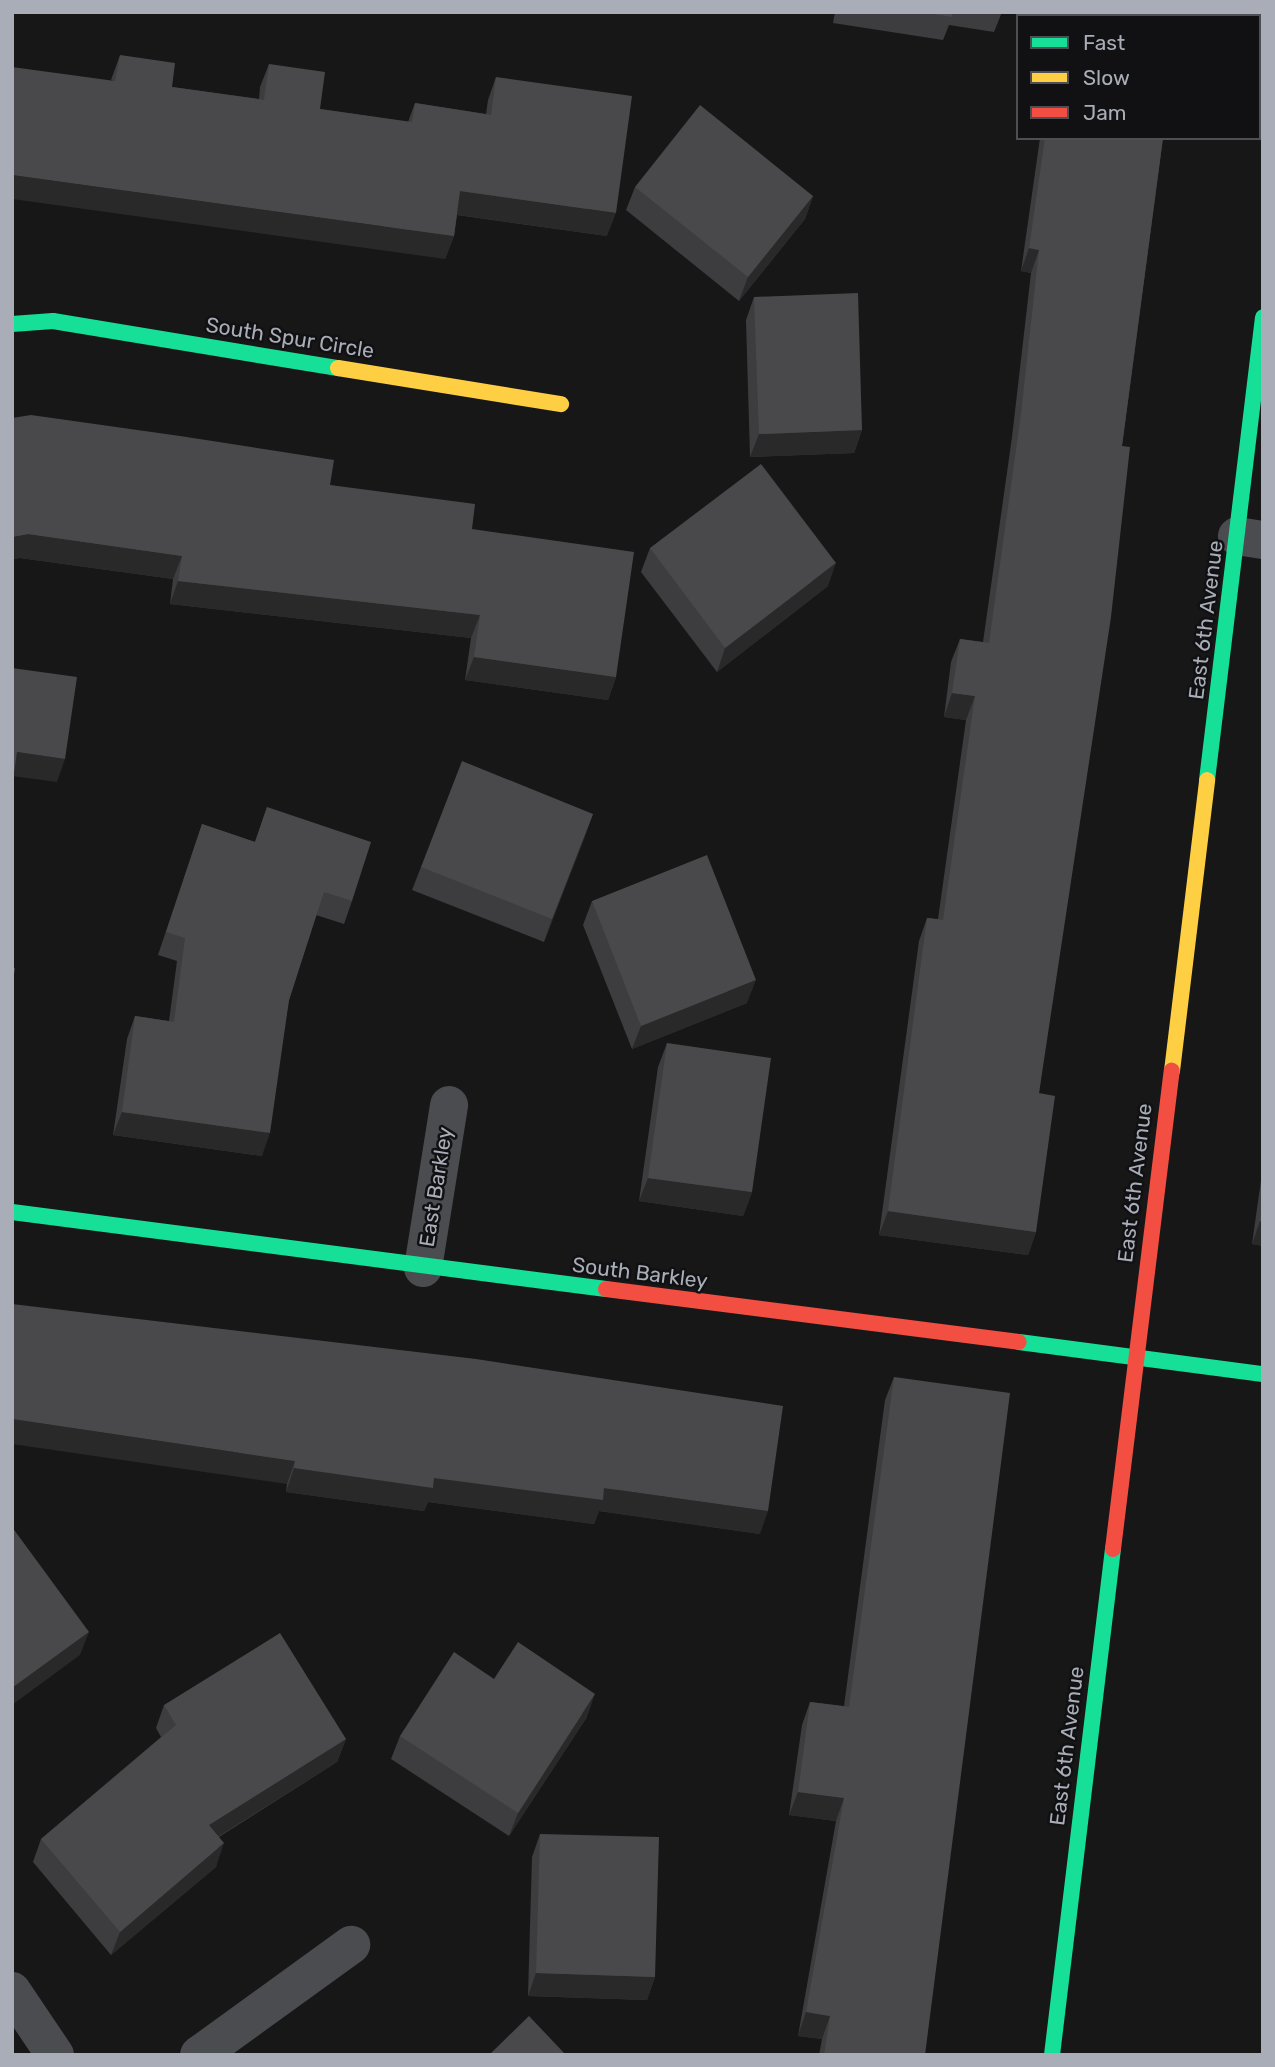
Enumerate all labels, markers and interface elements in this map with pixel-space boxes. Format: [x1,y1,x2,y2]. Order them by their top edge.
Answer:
legend [1016,14,1261,140]
text: Fast [1083,30,1125,55]
text: Slow [1083,65,1130,90]
text: Jam [1083,100,1127,125]
street label: South Spur Circle [204,312,376,364]
street label: East 6th Avenue [1184,539,1228,701]
street label: East 6th Avenue [1113,1102,1157,1264]
street label: East Barkley [414,1125,458,1249]
street label: South Barkley [571,1252,709,1294]
street label: East 6th Avenue [1045,1665,1089,1827]

